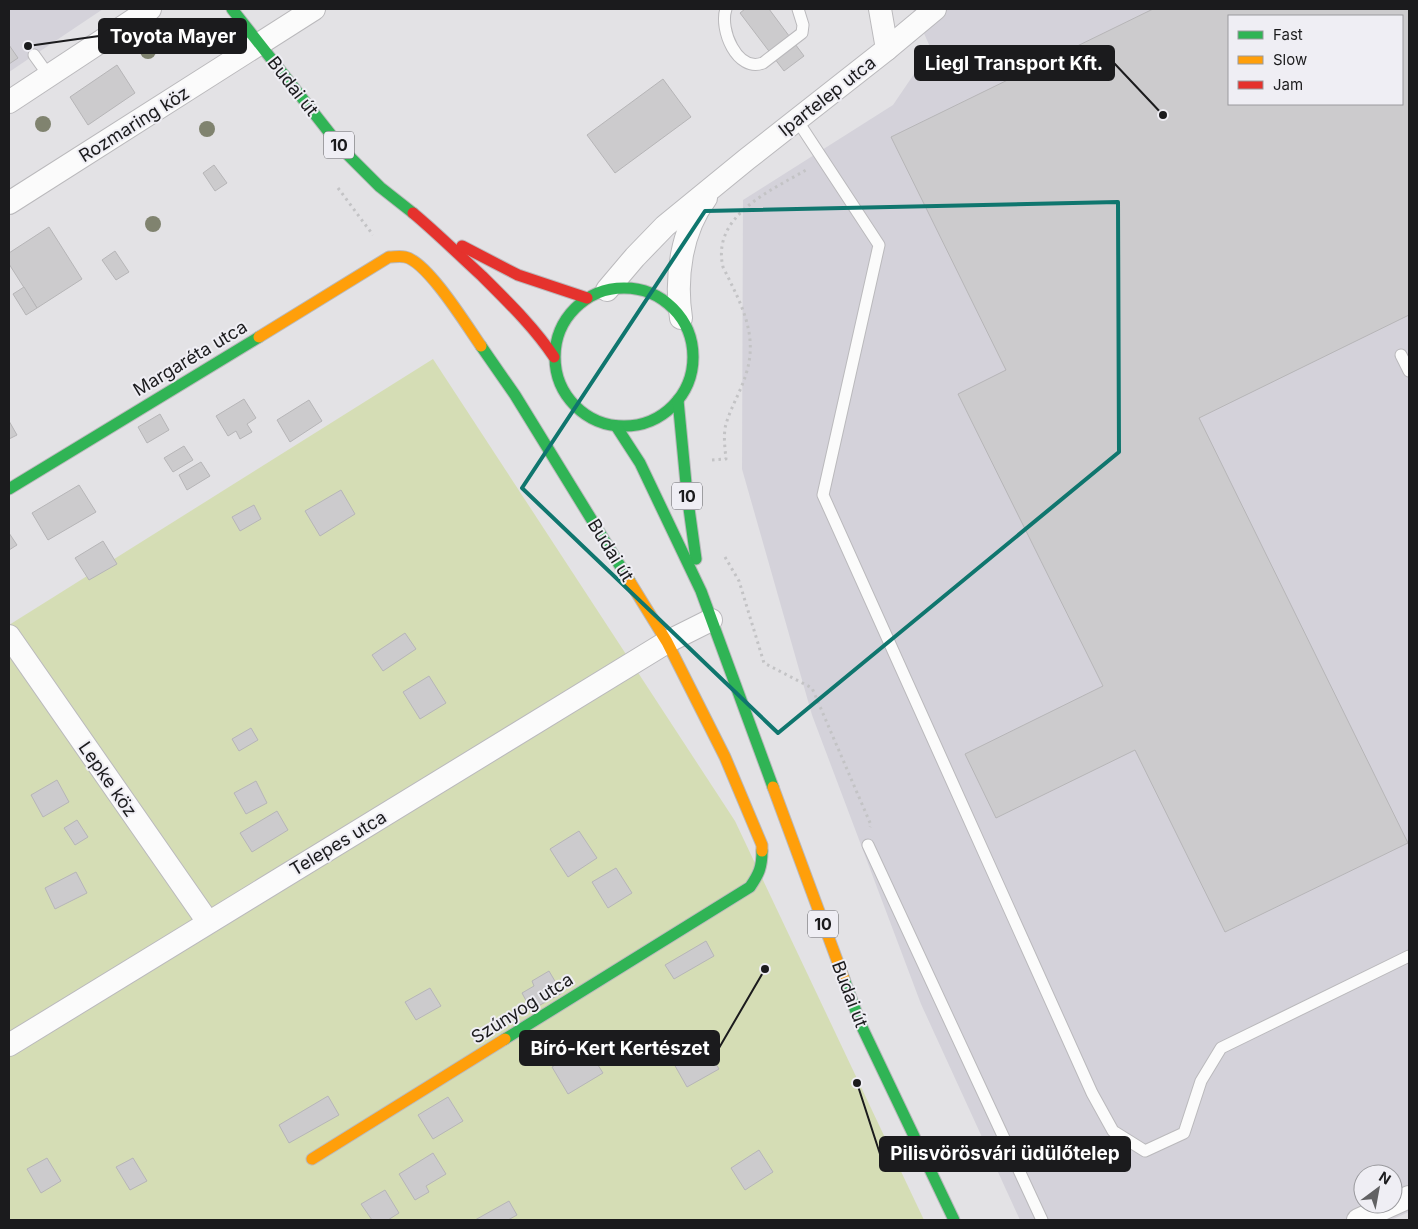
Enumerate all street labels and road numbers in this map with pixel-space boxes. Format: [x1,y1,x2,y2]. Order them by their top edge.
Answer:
street label: Budai út [263,52,323,120]
street label: Ipartelep utca [774,52,880,140]
street label: Rozmaring köz [75,82,193,166]
road number: 10 [324,132,354,158]
street label: Margaréta utca [129,316,251,400]
road number: 10 [672,482,702,510]
street label: Budai út [584,515,638,585]
street label: Lepke köz [75,737,141,821]
street label: Telepes utca [286,806,390,880]
road number: 10 [808,911,838,938]
street label: Budai út [828,958,872,1030]
street label: Szúnyog utca [467,968,577,1048]

